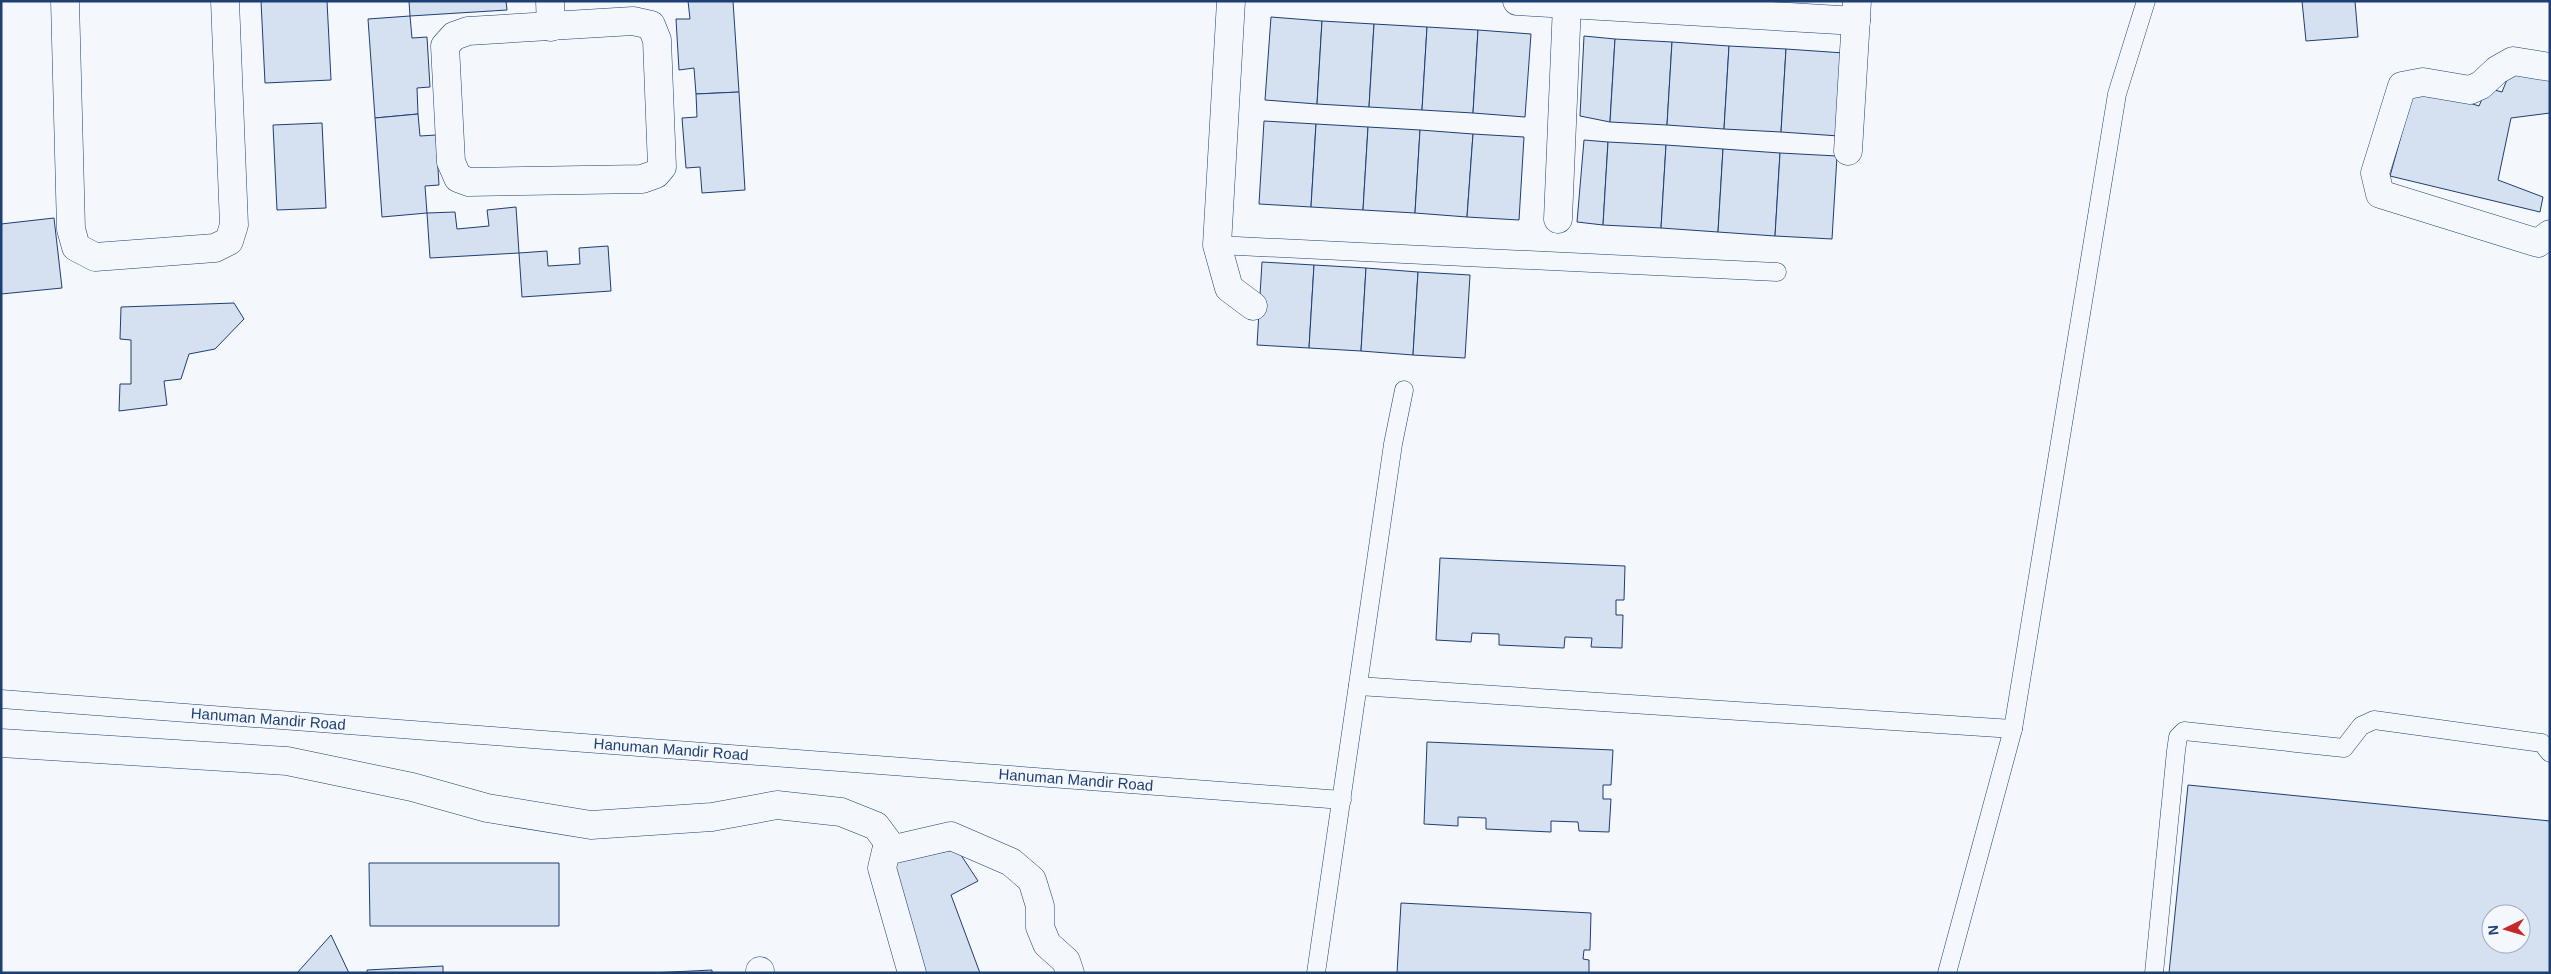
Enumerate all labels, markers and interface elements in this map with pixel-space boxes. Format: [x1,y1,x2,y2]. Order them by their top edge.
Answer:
street label: Hanuman Mandir Road [190,704,346,733]
street label: Hanuman Mandir Road [593,735,749,763]
street label: Hanuman Mandir Road [998,765,1154,794]
north arrow [2481,904,2531,954]
text: N [2485,924,2501,936]

